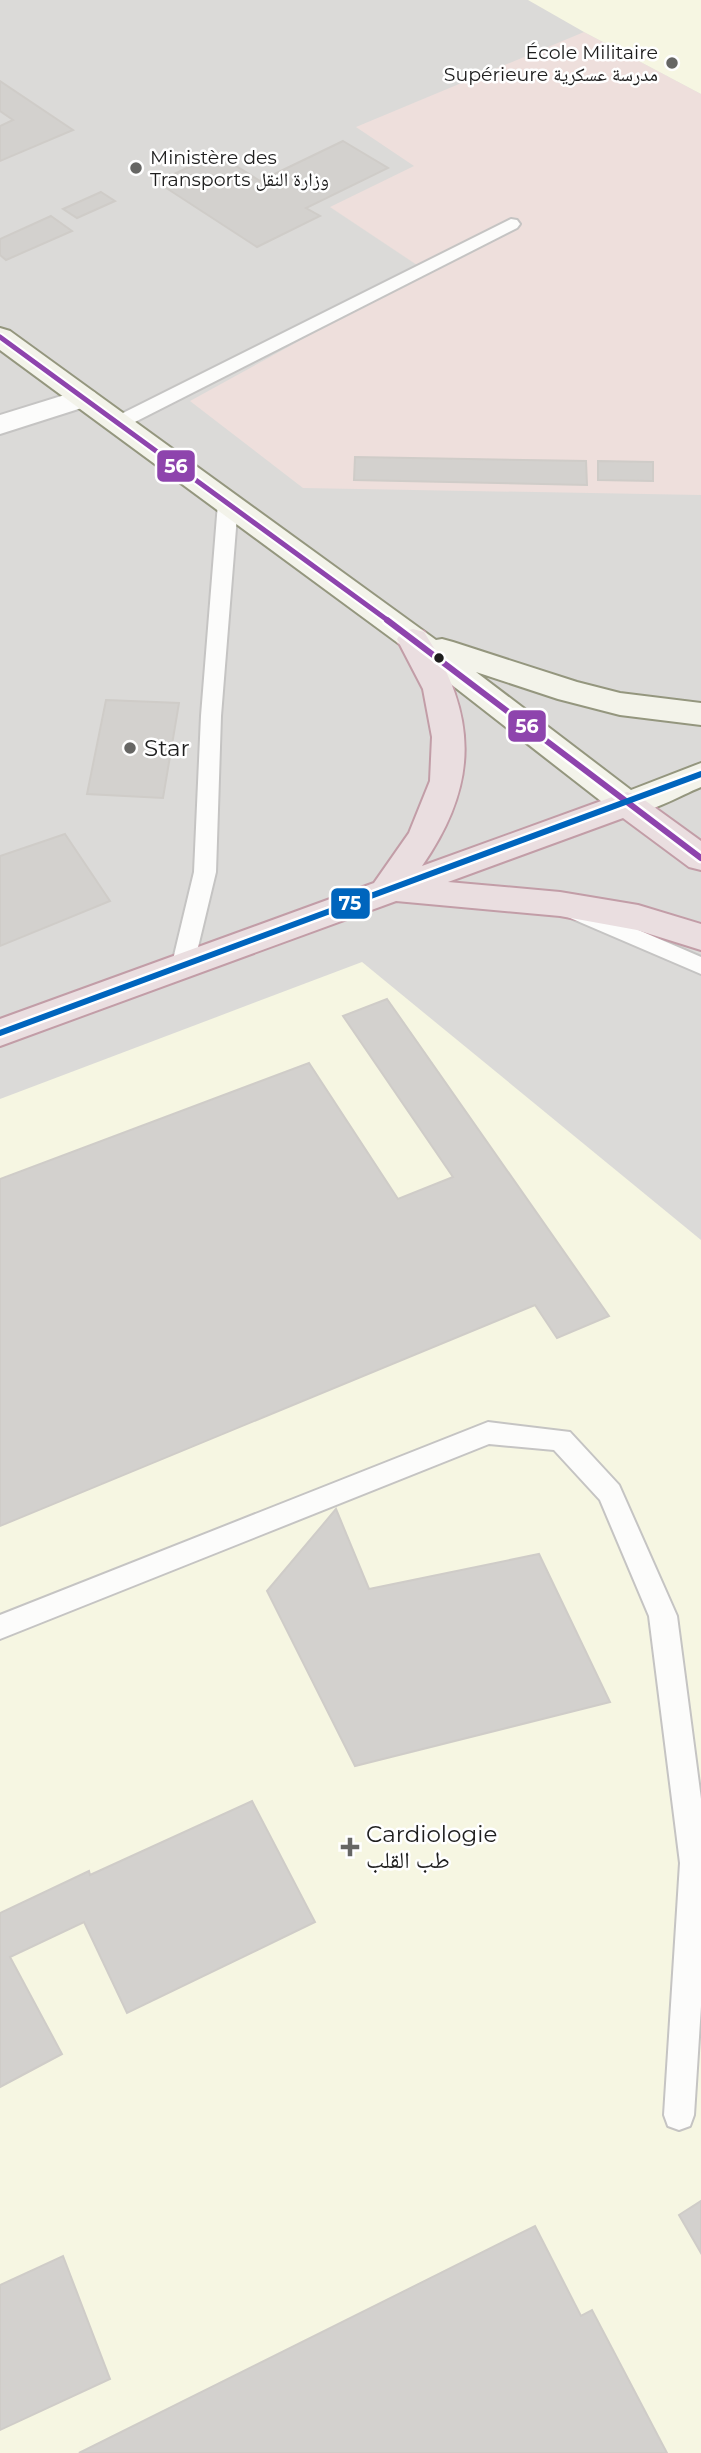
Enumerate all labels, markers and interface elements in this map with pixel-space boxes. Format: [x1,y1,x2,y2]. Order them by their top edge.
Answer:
place label: École Militaire Supérieure مدرسة عسكرية [444,41,658,86]
marker: École Militaire Supérieure مدرسة عسكرية [664,55,680,71]
place label: Ministère des Transports وزارة النقل [150,146,329,191]
marker: Ministère des Transports وزارة النقل [128,160,144,176]
line badge: 56 [156,449,196,483]
text: 56 [164,455,188,478]
unlabelled marker [432,651,446,665]
line badge: 56 [507,709,547,743]
text: 56 [515,715,539,738]
place label: Star [144,734,190,762]
marker: Star [122,740,138,756]
line badge: 75 [330,887,371,920]
text: 75 [339,892,361,915]
place label: Cardiologie طب القلب [366,1820,497,1874]
marker: Cardiologie طب القلب [340,1837,360,1857]

